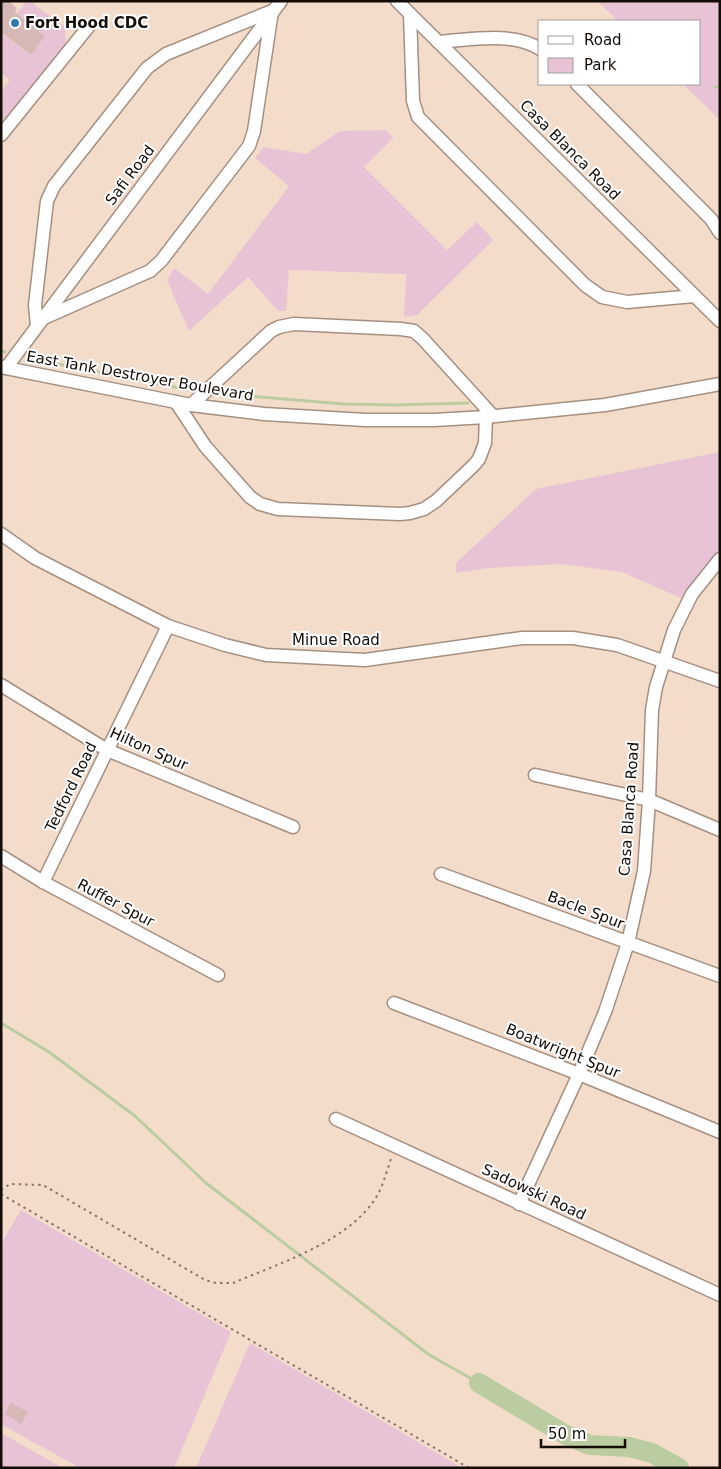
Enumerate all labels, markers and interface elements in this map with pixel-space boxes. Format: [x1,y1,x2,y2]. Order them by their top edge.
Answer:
place label: Fort Hood CDC [25,14,148,32]
marker: Fort Hood CDC [9,17,21,29]
legend [538,20,701,85]
text: Road [584,31,622,49]
text: Park [584,56,617,74]
street label: Casa Blanca Road [516,96,624,204]
street label: Safi Road [102,141,158,209]
street label: East Tank Destroyer Boulevard [25,347,255,405]
street label: Minue Road [292,631,380,649]
street label: Hilton Spur [107,724,192,775]
street label: Tedford Road [41,739,100,836]
street label: Casa Blanca Road [615,741,643,877]
street label: Ruffer Spur [74,875,158,931]
street label: Bacle Spur [545,887,628,933]
street label: Boatwright Spur [503,1020,623,1082]
street label: Sadowski Road [479,1160,589,1224]
scale bar [541,1416,625,1448]
text: 50 m [548,1425,586,1443]

